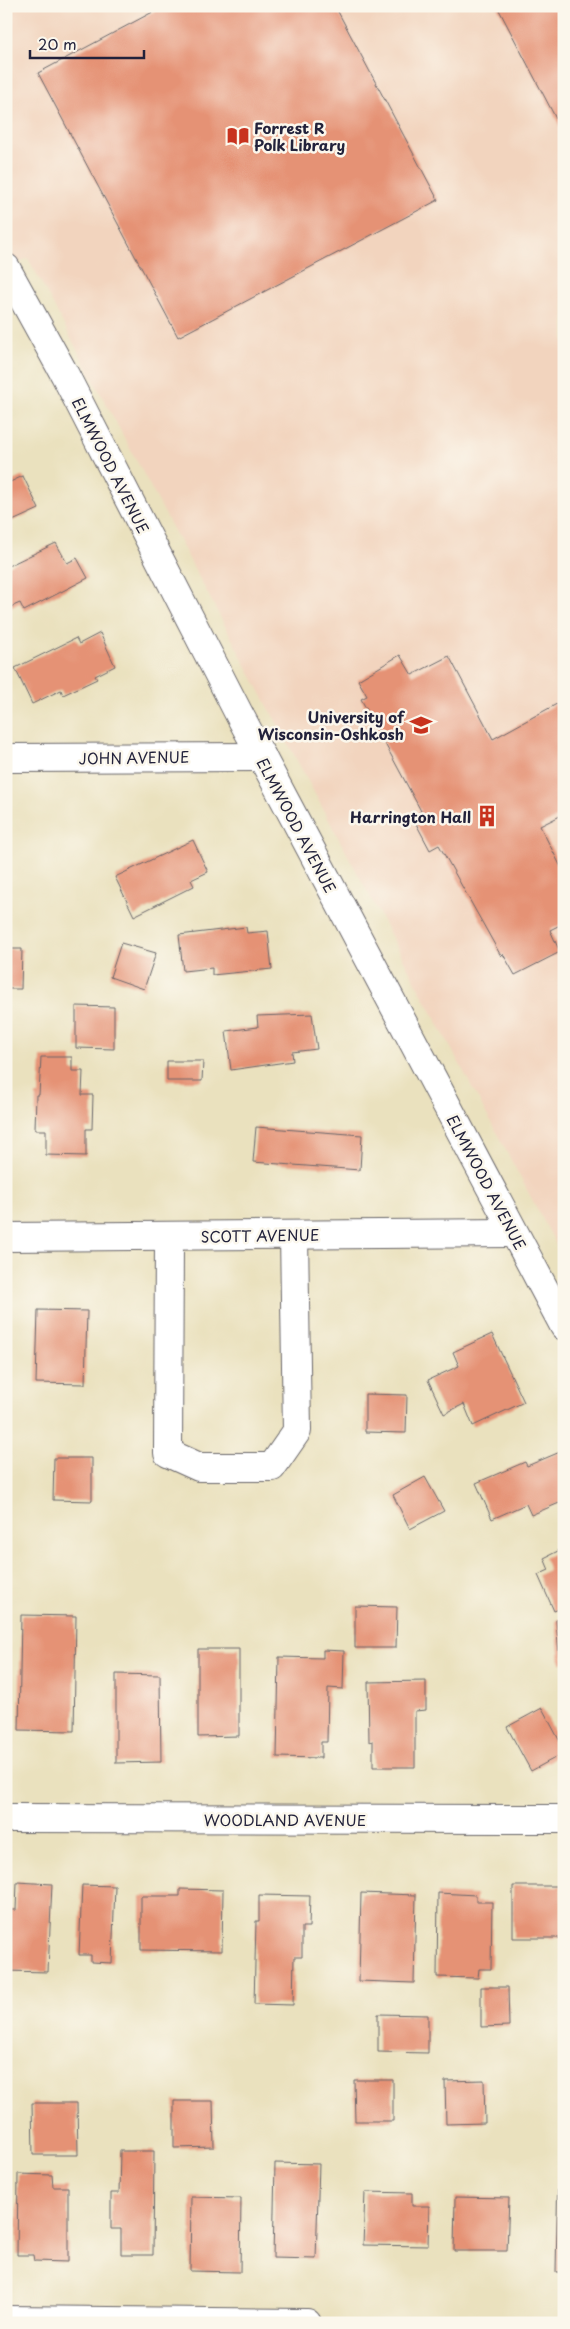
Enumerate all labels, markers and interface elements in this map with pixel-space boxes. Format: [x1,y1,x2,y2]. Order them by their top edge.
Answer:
scale bar [30,28,144,60]
text: 20 m [38,32,77,55]
place label: Forrest R Polk Library [254,116,345,156]
library icon: Forrest R Polk Library [225,123,251,149]
street label: ELMWOOD AVENUE [67,393,155,537]
place label: University of Wisconsin-Oshkosh [258,705,406,745]
school or university icon: University of Wisconsin-Oshkosh [408,712,434,738]
street label: JOHN AVENUE [78,745,190,769]
street label: ELMWOOD AVENUE [252,753,342,897]
building icon: Harrington Hall [474,803,500,829]
place label: Harrington Hall [350,805,471,828]
street label: ELMWOOD AVENUE [442,1110,532,1254]
street label: SCOTT AVENUE [200,1222,320,1248]
street label: WOODLAND AVENUE [204,1808,366,1831]

